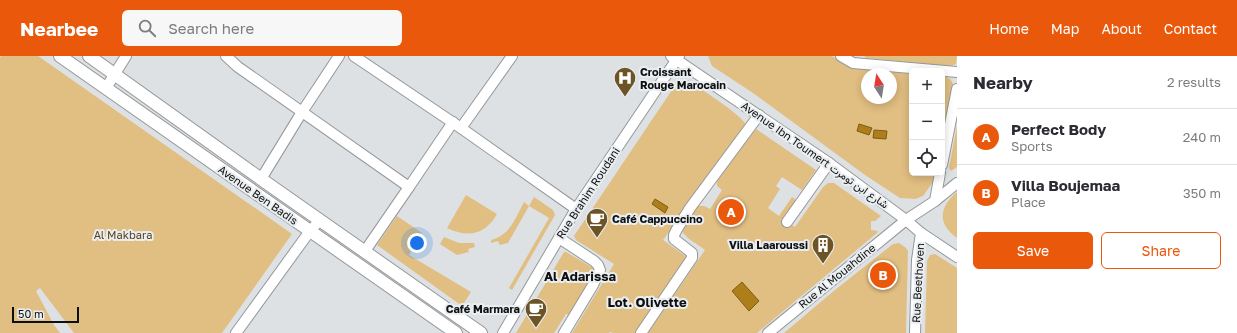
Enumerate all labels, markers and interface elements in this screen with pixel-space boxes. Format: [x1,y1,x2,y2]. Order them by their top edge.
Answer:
search box [122,10,402,46]
text: Nearbee [20,17,98,40]
icon: search [136,17,158,39]
text: Search here [168,19,254,37]
text: Home [989,20,1029,37]
text: Map [1051,20,1079,37]
text: About [1101,20,1142,37]
text: Contact [1164,20,1217,37]
hospital icon: Croissant Rouge Marocain [612,65,638,98]
place label: Croissant Rouge Marocain [640,65,726,91]
north arrow [861,68,897,104]
map controls [909,68,945,176]
button: + [909,68,945,104]
text: Nearby [973,72,1033,93]
text: 2 results [1167,74,1221,90]
street label: Avenue Ibn Toumert شارع ابن تومرت [738,99,892,212]
button: − [909,104,945,140]
text: Perfect Body [1011,120,1106,138]
text: A [981,129,991,145]
text: 240 m [1183,129,1221,145]
text: Sports [1011,138,1053,154]
button: locate [909,140,945,176]
street label: Rue Brahim Roudani [553,145,622,241]
street label: Avenue Ben Badis [216,162,301,227]
text: Villa Boujemaa [1011,176,1120,194]
text: B [981,185,991,201]
text: 350 m [1183,185,1221,201]
text: Place [1011,194,1046,210]
pin: A [718,197,744,227]
cafe icon: Café Cappuccino [584,206,610,239]
place label: Café Cappuccino [612,212,703,225]
park label: Al Makbara [94,228,152,241]
building icon: Villa Laaroussi [810,232,836,265]
button: Save [973,232,1093,269]
button: Share [1101,232,1221,269]
your location [407,233,427,253]
place label: Villa Laaroussi [729,238,808,251]
street label: Rue Al Mouahdine [796,241,878,311]
street label: Rue Beethoven [909,243,926,323]
pin: B [870,260,896,290]
district label: Al Adarissa [544,268,616,284]
district label: Lot. Olivette [607,294,687,310]
cafe icon: Café Marmara [523,296,549,329]
place label: Café Marmara [446,302,520,315]
scale bar [12,305,79,324]
text: 50 m [18,307,44,320]

